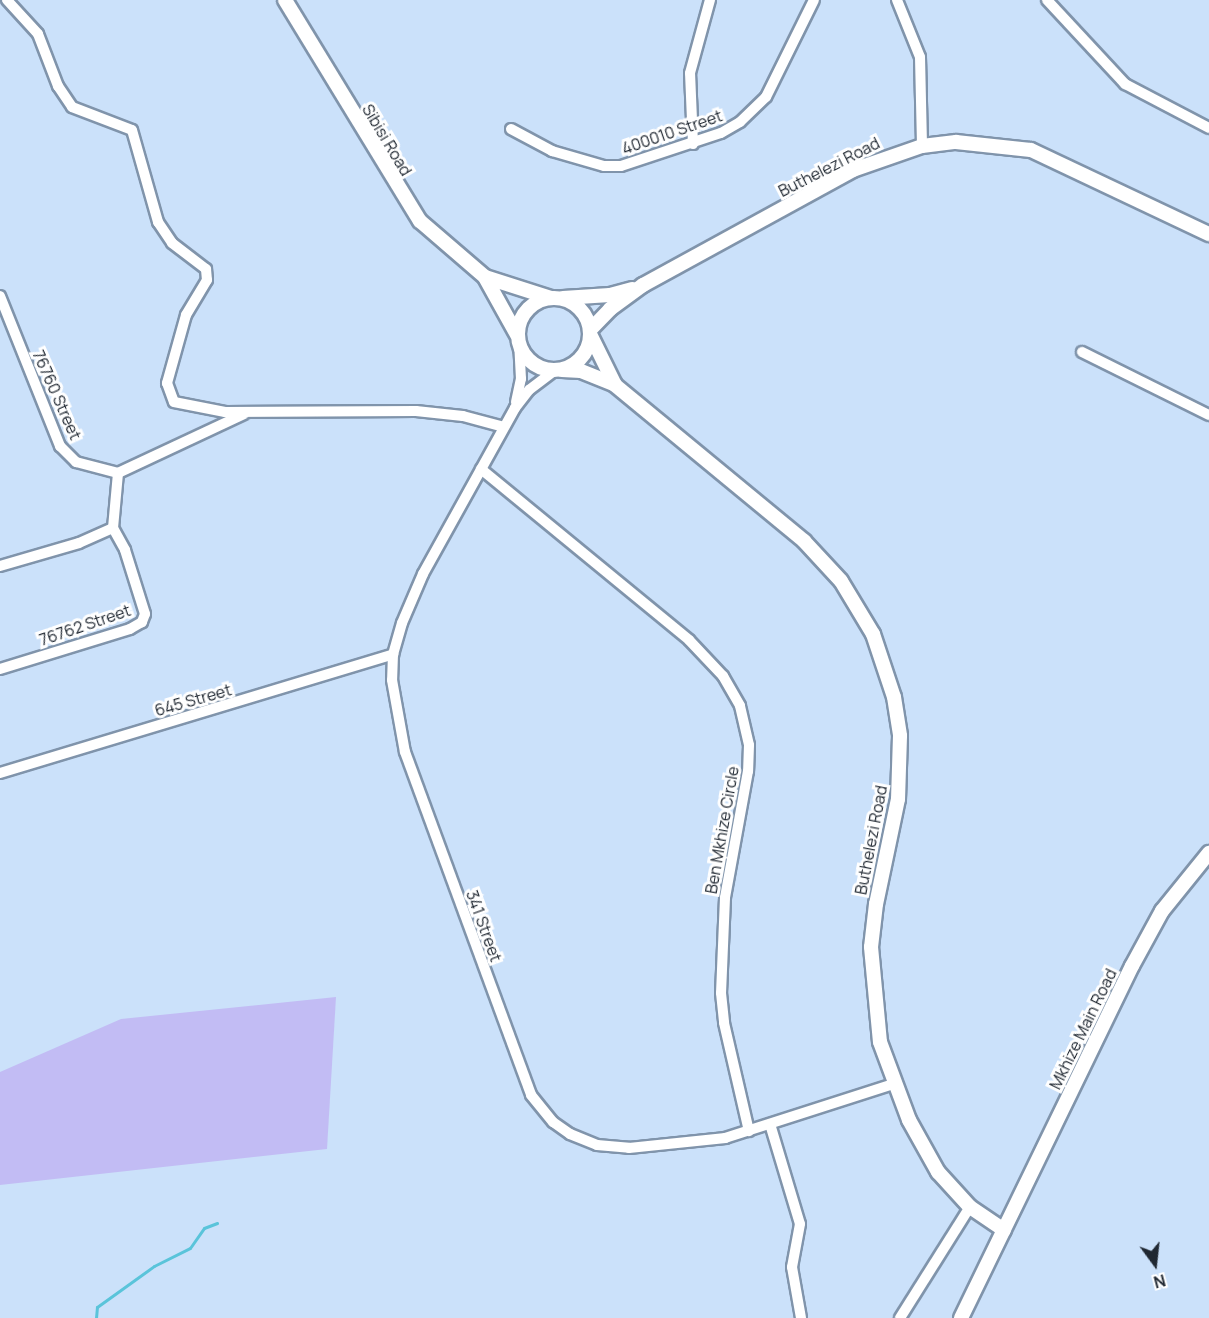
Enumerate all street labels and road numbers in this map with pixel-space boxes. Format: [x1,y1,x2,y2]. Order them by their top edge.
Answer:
street label: Sibisi Road [358,101,416,179]
street label: 400010 Street [619,106,725,158]
street label: Buthelezi Road [775,133,883,201]
street label: 76760 Street [29,347,85,443]
street label: 76762 Street [37,600,133,650]
street label: 645 Street [152,680,234,720]
street label: Ben Mkhize Circle [701,765,743,895]
street label: Buthelezi Road [851,784,891,896]
street label: 341 Street [462,888,506,964]
street label: Mkhize Main Road [1046,966,1120,1092]

